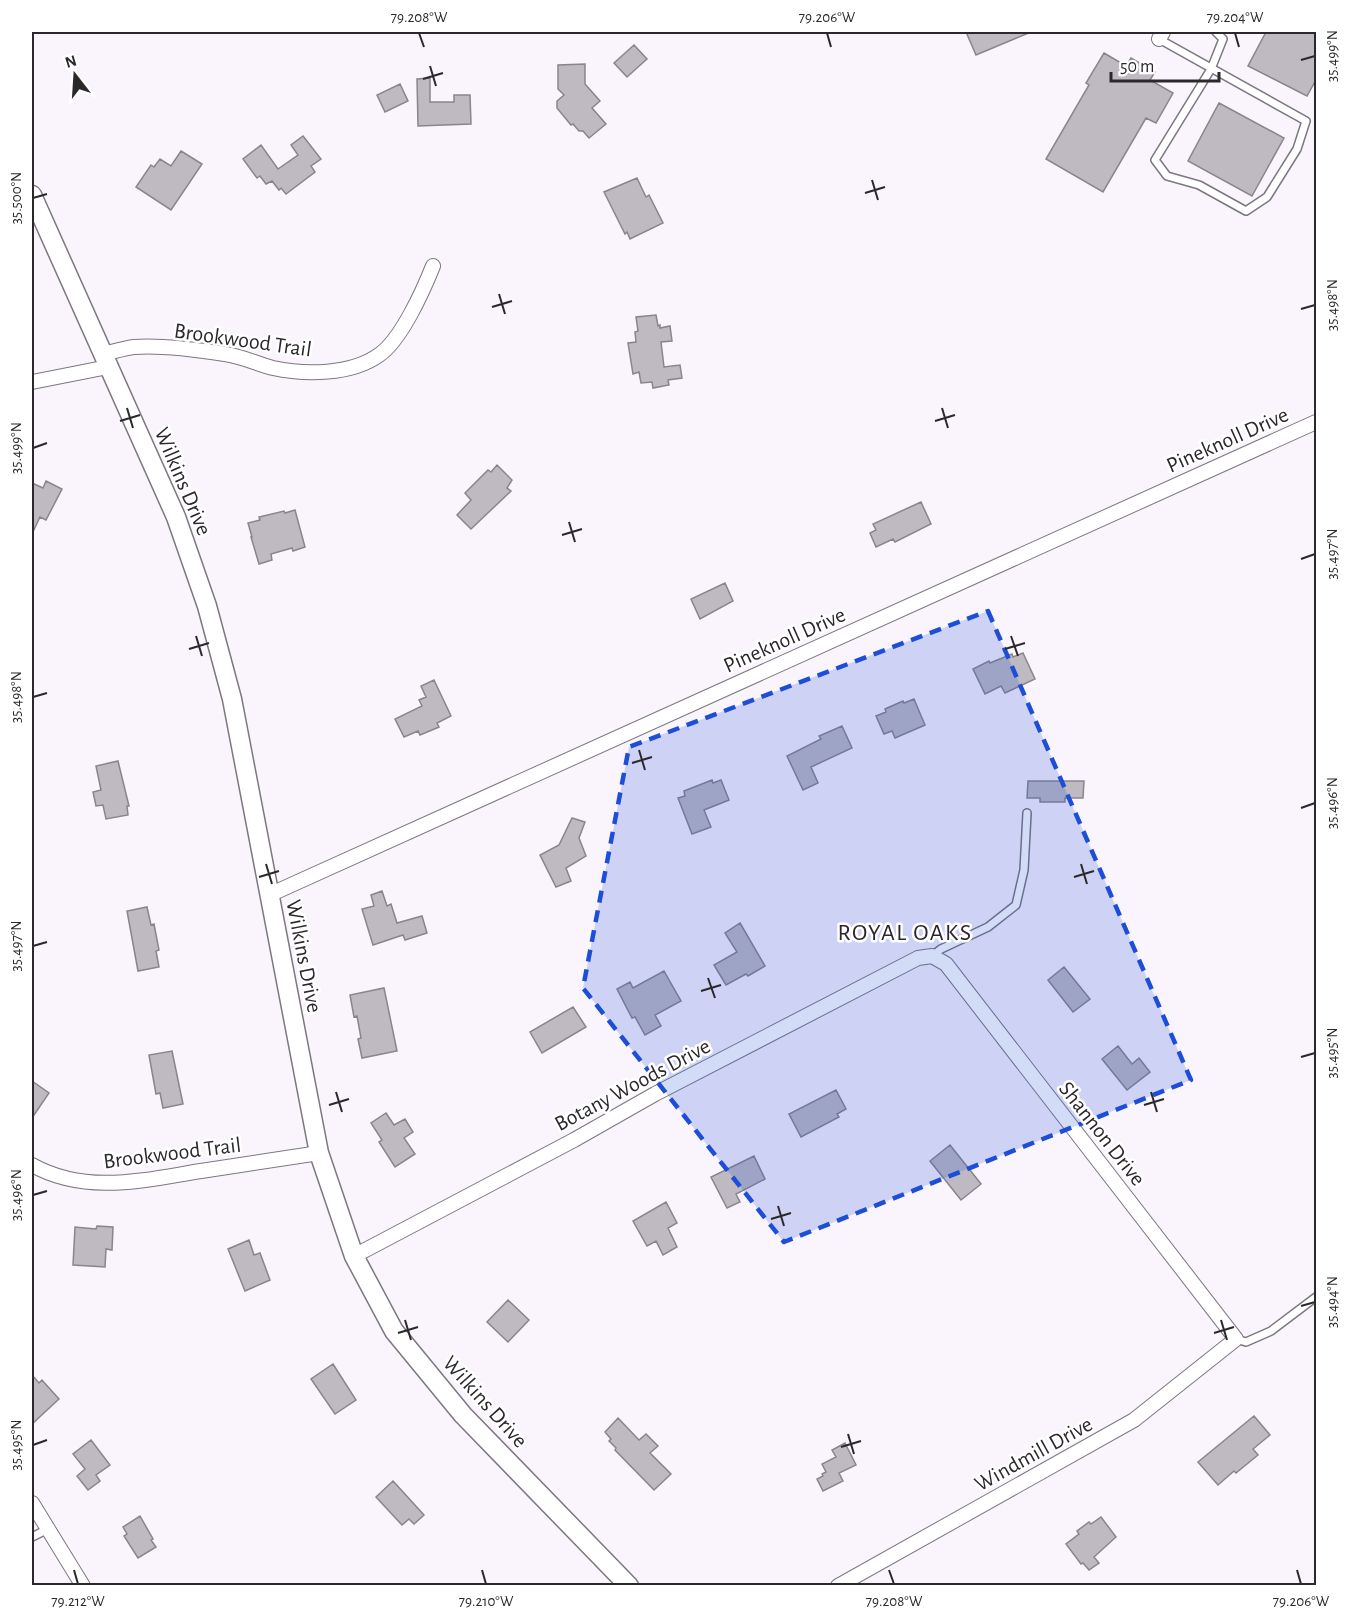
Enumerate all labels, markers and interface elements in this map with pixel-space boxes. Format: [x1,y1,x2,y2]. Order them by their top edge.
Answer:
text: 79.208°W [391,10,448,25]
text: 79.206°W [799,10,856,25]
text: 79.204°W [1207,10,1264,25]
text: 35.499°N [1325,30,1340,82]
north arrow [45,45,105,105]
scale bar [1111,45,1219,83]
text: N [63,52,79,71]
text: 50 m [1120,58,1154,76]
text: 35.500°N [9,172,24,224]
text: 35.498°N [1325,279,1340,331]
street label: Brookwood Trail [173,319,313,361]
street label: Pineknoll Drive [1163,403,1292,477]
text: 35.499°N [9,422,24,474]
street label: Wilkins Drive [151,424,216,538]
text: 35.497°N [1325,528,1340,580]
street label: Pineknoll Drive [720,603,849,677]
text: 35.498°N [9,671,24,723]
text: 35.496°N [1325,777,1340,829]
street label: Wilkins Drive [282,898,326,1015]
text: 35.497°N [9,920,24,972]
district label: ROYAL OAKS [837,921,973,945]
text: 35.495°N [1325,1027,1340,1079]
street label: Botany Woods Drive [551,1035,714,1135]
street label: Shannon Drive [1055,1077,1149,1190]
street label: Brookwood Trail [102,1134,242,1172]
text: 35.496°N [9,1169,24,1221]
text: 35.494°N [1325,1276,1340,1328]
street label: Wilkins Drive [439,1352,532,1452]
street label: Windmill Drive [971,1413,1096,1495]
text: 35.495°N [9,1419,24,1471]
text: 79.212°W [51,1594,105,1609]
text: 79.210°W [459,1594,514,1609]
text: 79.208°W [866,1594,923,1609]
text: 79.206°W [1273,1594,1330,1609]

